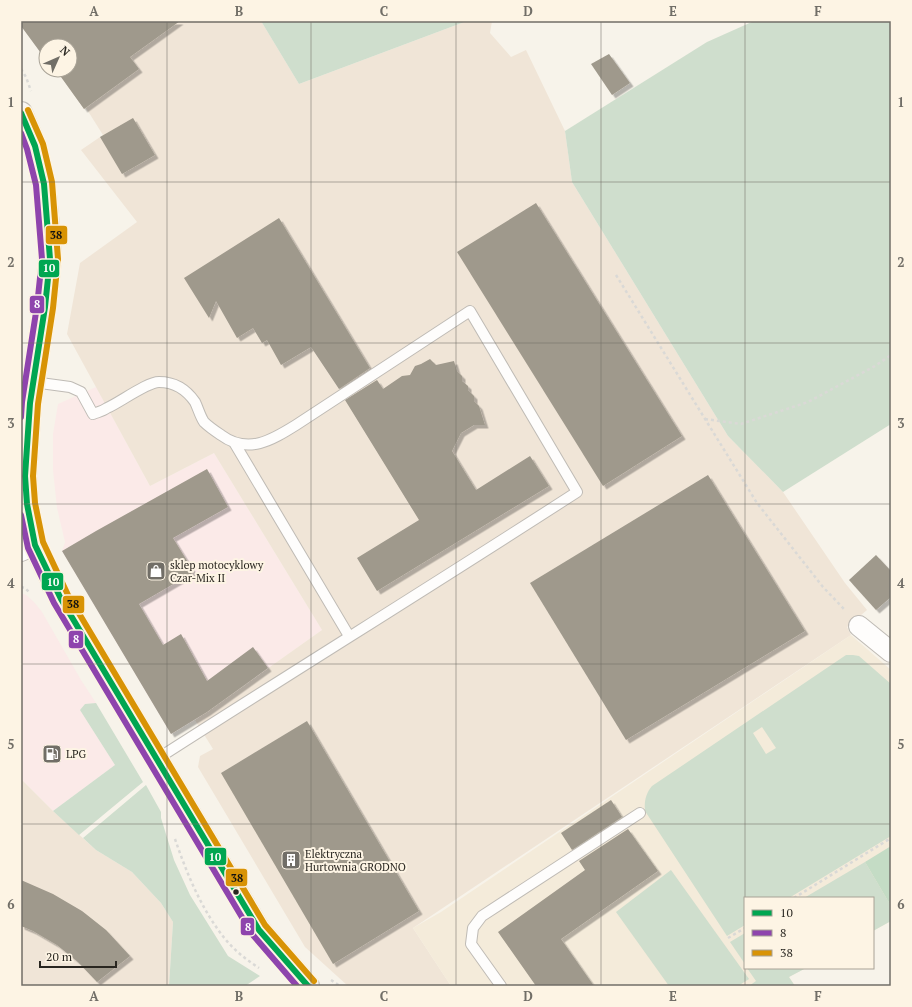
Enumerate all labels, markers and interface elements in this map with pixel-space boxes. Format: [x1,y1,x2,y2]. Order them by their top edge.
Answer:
text: A [89,2,99,20]
text: B [235,2,243,20]
text: C [380,2,388,20]
text: D [523,2,533,20]
text: E [669,2,677,20]
text: F [814,2,822,20]
north arrow [38,38,78,78]
text: N [57,43,73,59]
text: 1 [7,93,15,111]
text: 1 [897,93,905,111]
line badge: 38 [45,225,68,245]
text: 38 [50,228,62,242]
text: 2 [7,253,15,271]
text: 2 [897,253,905,271]
line badge: 10 [38,259,60,278]
text: 10 [43,261,55,275]
line badge: 8 [29,295,45,314]
text: 8 [34,297,40,311]
text: 3 [7,414,15,432]
text: 3 [897,414,905,432]
place label: sklep motocyklowy Czar-Mix II [170,558,264,585]
shop icon: sklep motocyklowy Czar-Mix II [145,560,167,582]
line badge: 10 [41,572,64,591]
text: 4 [7,574,15,592]
text: 4 [897,574,905,592]
text: 10 [47,575,59,589]
line badge: 38 [62,595,85,614]
text: 38 [67,597,79,611]
line badge: 8 [68,630,84,649]
text: 8 [73,632,79,646]
text: 5 [7,735,15,753]
text: 5 [897,735,905,753]
fuel station icon: LPG [41,743,63,765]
place label: LPG [66,747,86,761]
line badge: 10 [204,847,227,866]
place label: Elektryczna Hurtownia GRODNO [305,847,406,874]
building icon: Elektryczna Hurtownia GRODNO [280,849,302,871]
text: 10 [209,850,221,864]
line badge: 38 [225,868,248,887]
text: 38 [231,871,243,885]
unlabelled marker [231,887,241,897]
text: 6 [7,895,15,913]
text: 6 [897,895,905,913]
legend [744,897,874,969]
text: 10 [780,905,793,920]
line badge: 8 [240,917,255,936]
text: 8 [245,920,251,934]
text: 8 [780,925,786,940]
scale bar [40,943,116,969]
text: 38 [780,945,793,960]
text: 20 m [46,949,73,964]
text: A [89,987,99,1005]
text: B [235,987,243,1005]
text: C [380,987,388,1005]
text: D [523,987,533,1005]
text: E [669,987,677,1005]
text: F [814,987,822,1005]

